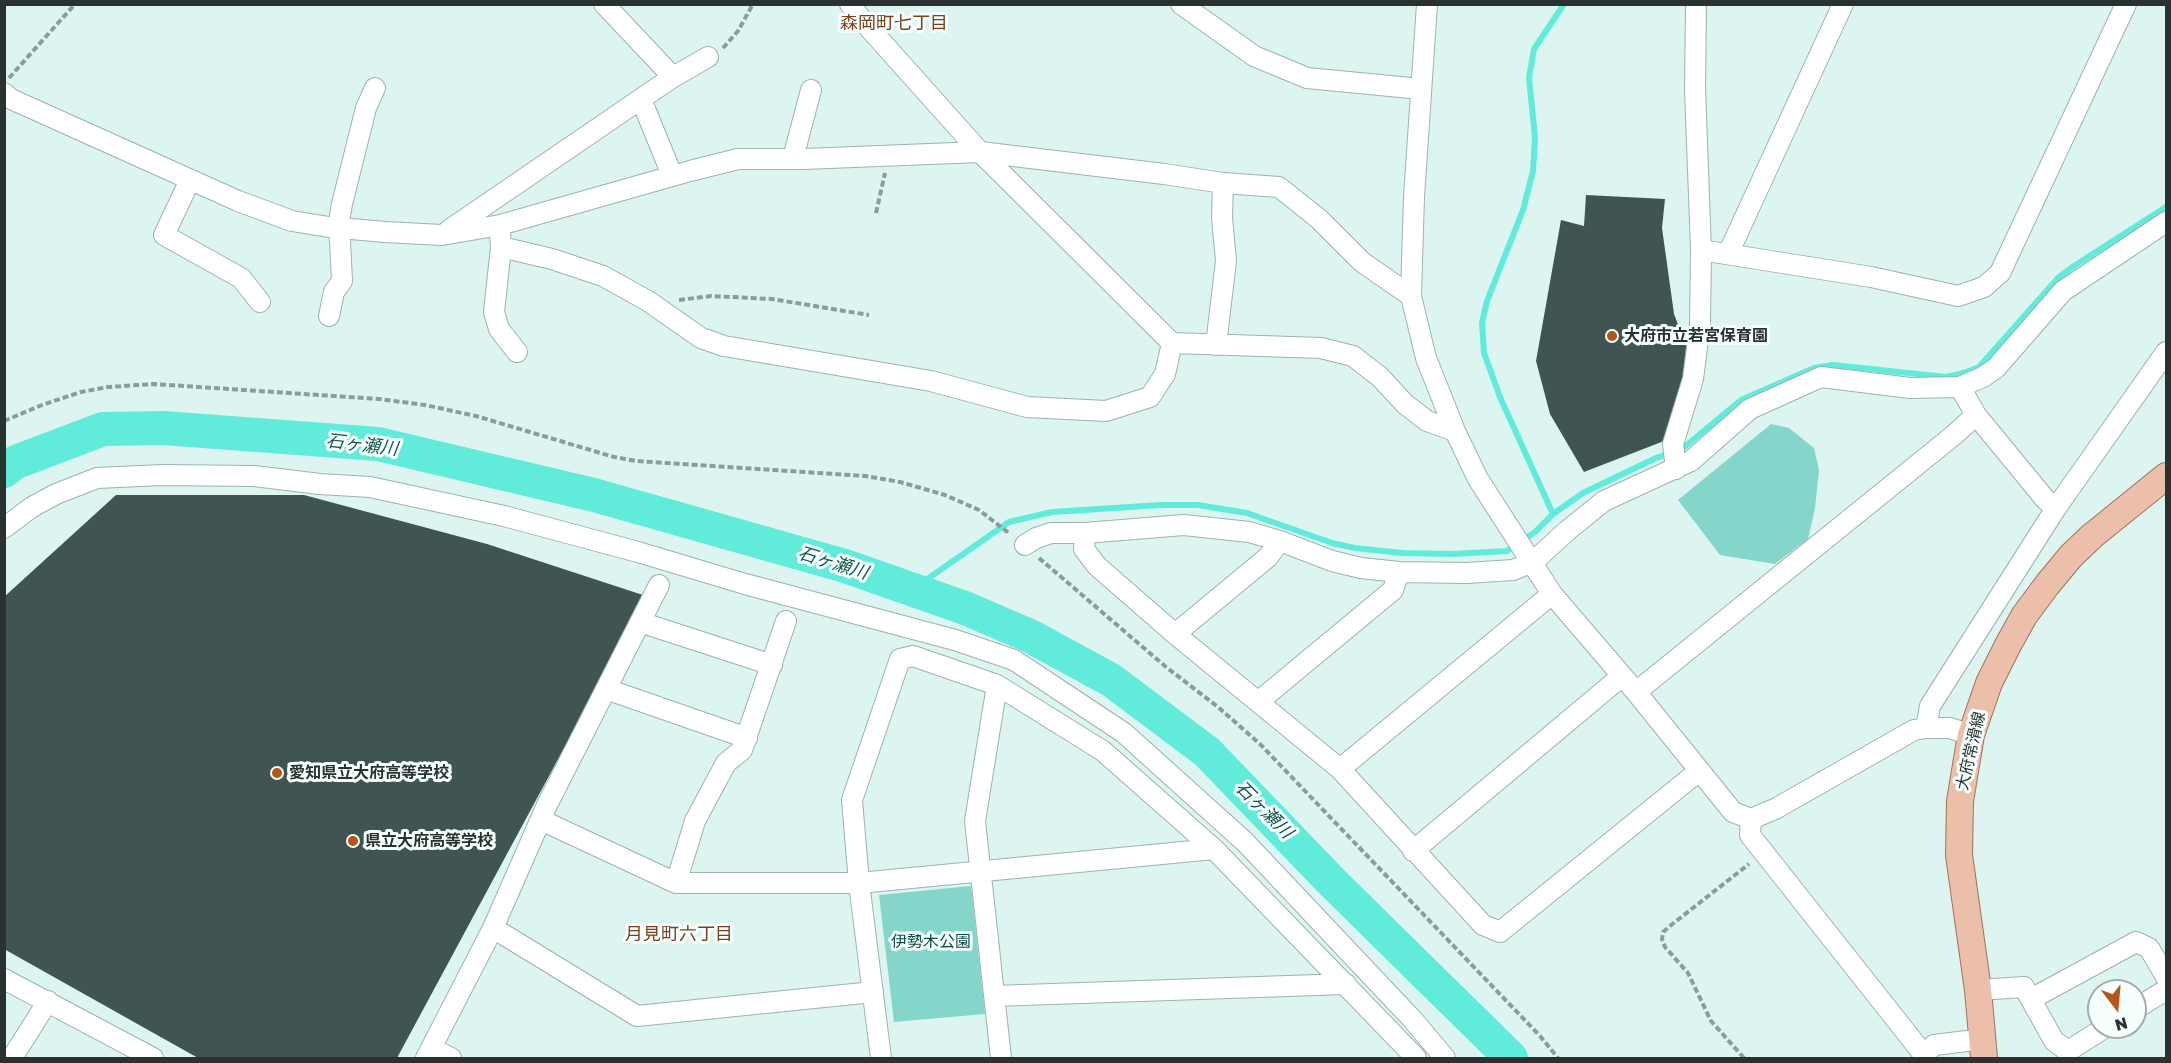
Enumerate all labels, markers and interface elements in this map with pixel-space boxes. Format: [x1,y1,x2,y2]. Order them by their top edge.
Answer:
district label: 森岡町七丁目 [840,12,948,34]
place label: 大府市立若宮保育園 [1624,326,1768,346]
marker: 大府市立若宮保育園 [1605,329,1619,343]
water label: 石ヶ瀬川 [325,430,399,460]
water label: 石ヶ瀬川 [795,542,871,584]
street label: 大府常滑線 [1953,710,1989,792]
place label: 愛知県立大府高等学校 [289,763,449,783]
marker: 愛知県立大府高等学校 [270,766,284,780]
water label: 石ヶ瀬川 [1231,777,1297,843]
place label: 県立大府高等学校 [365,831,493,851]
marker: 県立大府高等学校 [346,834,360,848]
district label: 月見町六丁目 [625,923,733,945]
park label: 伊勢木公園 [891,932,971,952]
north arrow [2087,979,2147,1039]
text: N [2113,1013,2130,1036]

